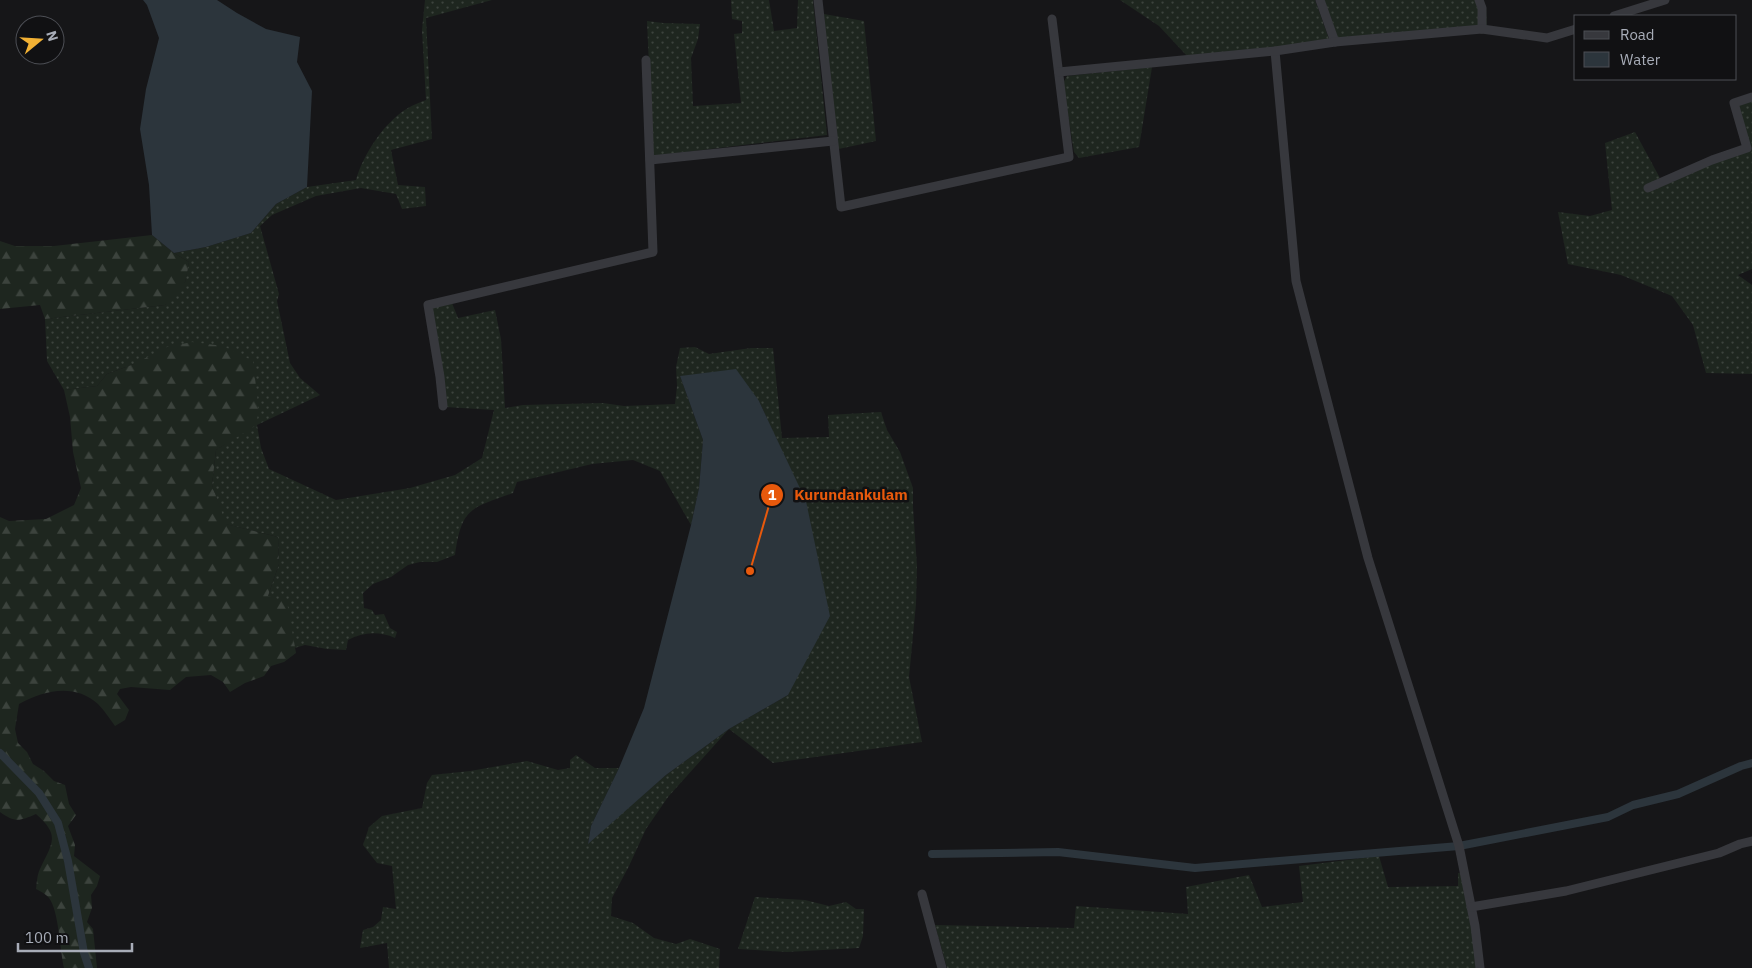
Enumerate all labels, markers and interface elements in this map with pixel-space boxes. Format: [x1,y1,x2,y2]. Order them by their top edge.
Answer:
north arrow [15,15,65,65]
legend [1574,15,1737,80]
text: Road [1620,25,1655,44]
text: N [42,28,62,44]
text: Water [1620,50,1661,69]
callout: Kurundankulam [760,480,918,510]
text: 1 [767,485,777,504]
text: Kurundankulam [794,485,908,504]
scale bar [18,920,131,952]
text: 100 m [25,928,69,947]

